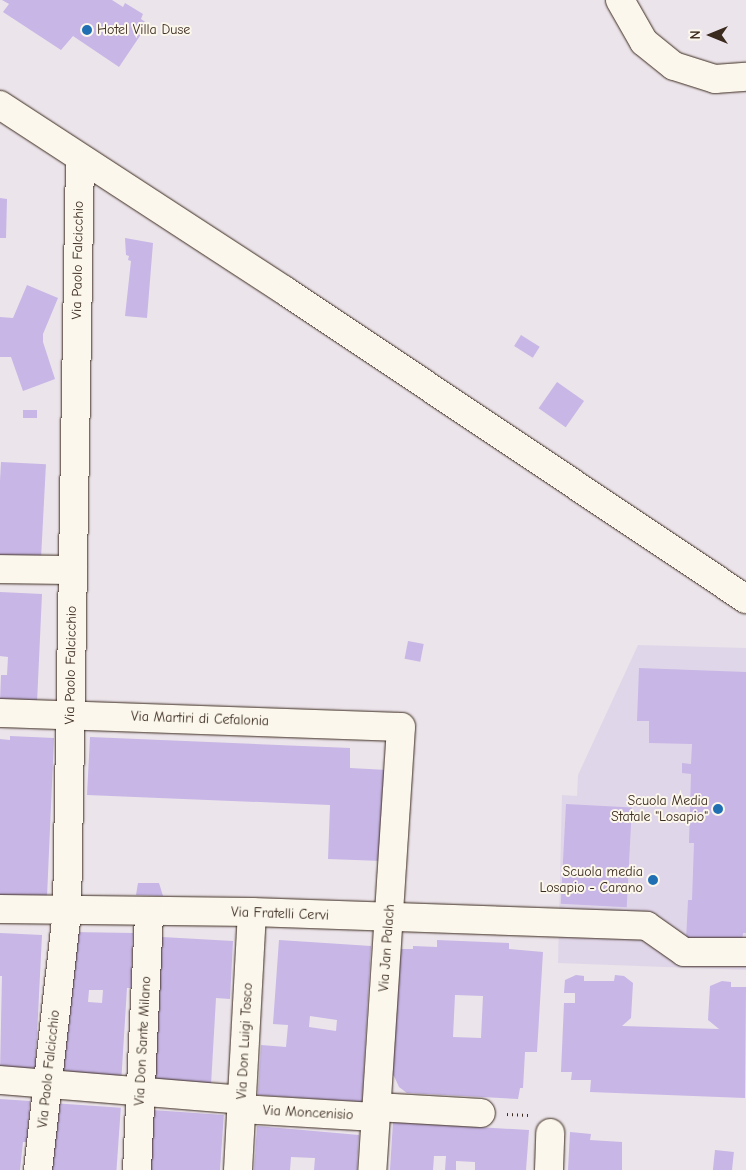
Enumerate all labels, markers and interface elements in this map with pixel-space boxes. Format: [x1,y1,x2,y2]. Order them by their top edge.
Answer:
north arrow [686,10,736,60]
place label: Hotel Villa Duse [97,22,190,38]
marker: Hotel Villa Duse [81,24,93,36]
text: N [687,30,704,40]
street label: Via Paolo Falcicchio [69,201,87,319]
street label: Via Paolo Falcicchio [62,606,80,724]
street label: Via Martiri di Cefalonia [131,708,269,730]
place label: Scuola Media Statale "Losapio" [611,793,708,826]
marker: Scuola Media Statale "Losapio" [712,803,724,815]
place label: Scuola media Losapio - Carano [539,864,643,896]
marker: Scuola media Losapio - Carano [647,874,659,886]
street label: Via Fratelli Cervi [231,904,329,924]
street label: Via Jan Palach [376,904,398,992]
street label: Via Don Sante Milano [131,976,155,1106]
street label: Via Don Luigi Tosco [234,982,256,1100]
street label: Via Paolo Falcicchio [34,1009,64,1129]
street label: Via Moncenisio [262,1102,354,1124]

